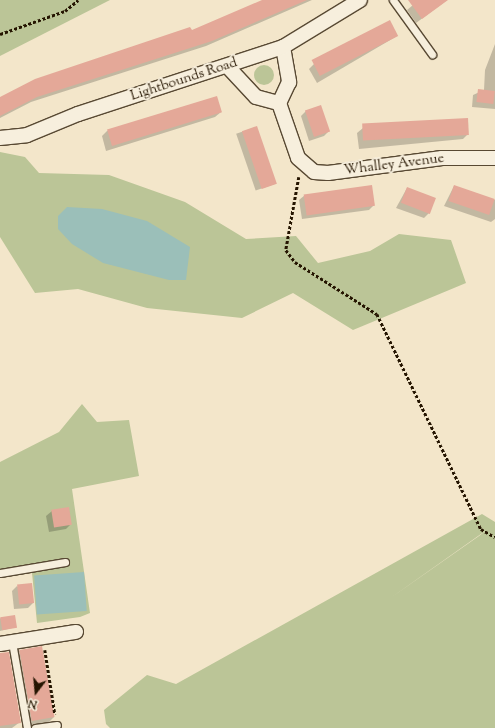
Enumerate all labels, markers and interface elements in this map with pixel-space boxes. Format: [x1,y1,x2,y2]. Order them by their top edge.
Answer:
street label: Lightbounds Road [128,55,240,105]
street label: Whalley Avenue [343,151,445,179]
north arrow [16,672,56,712]
text: N [26,695,39,712]

